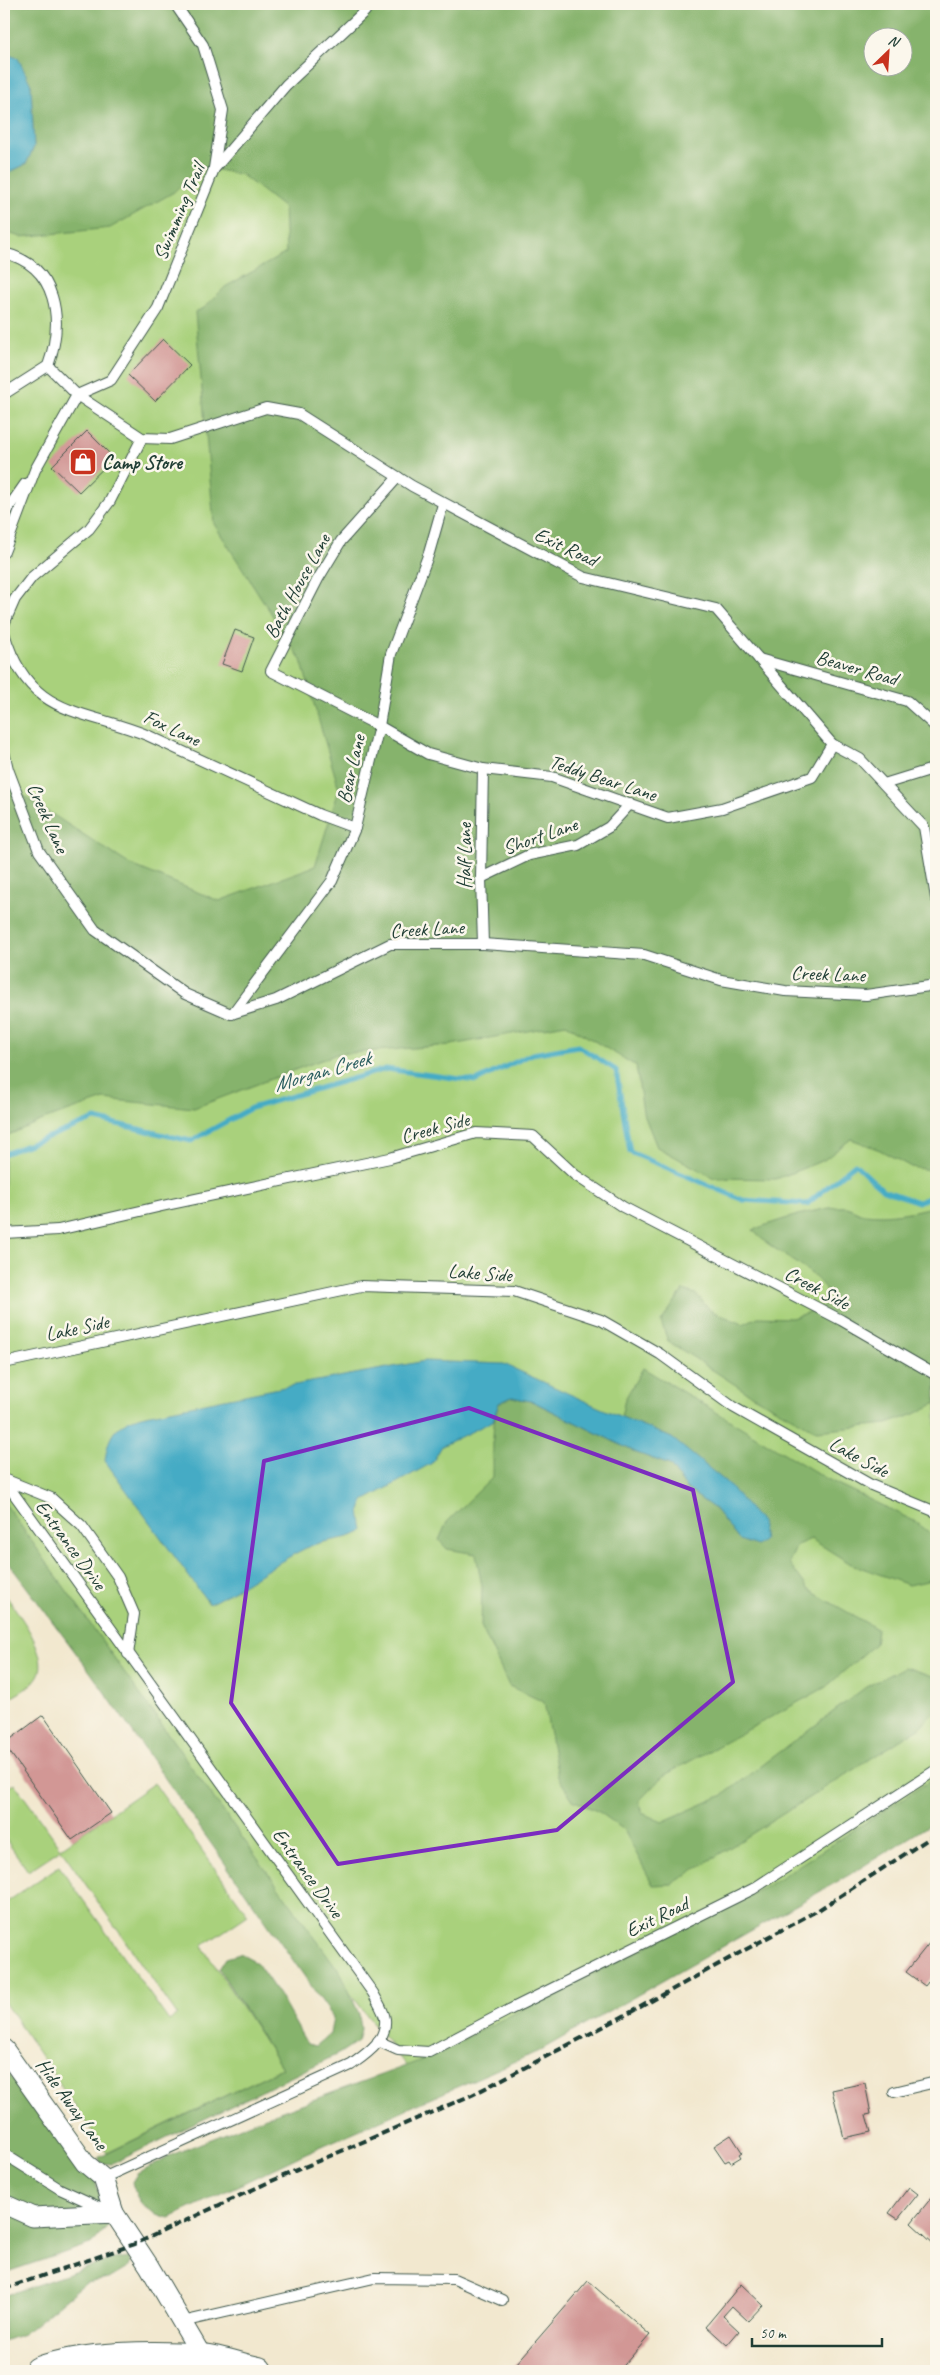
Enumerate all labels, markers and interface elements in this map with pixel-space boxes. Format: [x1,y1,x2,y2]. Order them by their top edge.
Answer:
north arrow [862,28,912,78]
text: N [886,31,903,51]
street label: Swimming Trail [148,157,212,264]
shop icon: Camp Store [68,447,98,477]
place label: Camp Store [102,450,183,475]
street label: Exit Road [530,522,604,574]
street label: Bath House Lane [258,528,337,643]
street label: Beaver Road [813,644,904,692]
street label: Fox Lane [140,704,206,753]
street label: Bear Lane [331,731,371,806]
street label: Teddy Bear Lane [546,749,661,807]
street label: Creek Lane [22,779,75,858]
street label: Short Lane [499,811,582,860]
street label: Half Lane [452,821,477,889]
street label: Creek Lane [389,915,466,943]
street label: Creek Lane [791,960,867,988]
water label: Morgan Creek [271,1044,377,1097]
street label: Creek Side [398,1107,473,1149]
street label: Lake Side [447,1258,514,1288]
street label: Creek Side [780,1261,855,1316]
street label: Lake Side [43,1309,112,1347]
street label: Lake Side [825,1431,894,1484]
street label: Entrance Drive [30,1495,113,1596]
street label: Entrance Drive [267,1823,350,1924]
street label: Exit Road [622,1890,695,1943]
street label: Hide Away Lane [30,2053,115,2156]
scale bar [752,2315,882,2347]
text: 50 m [760,2324,787,2343]

